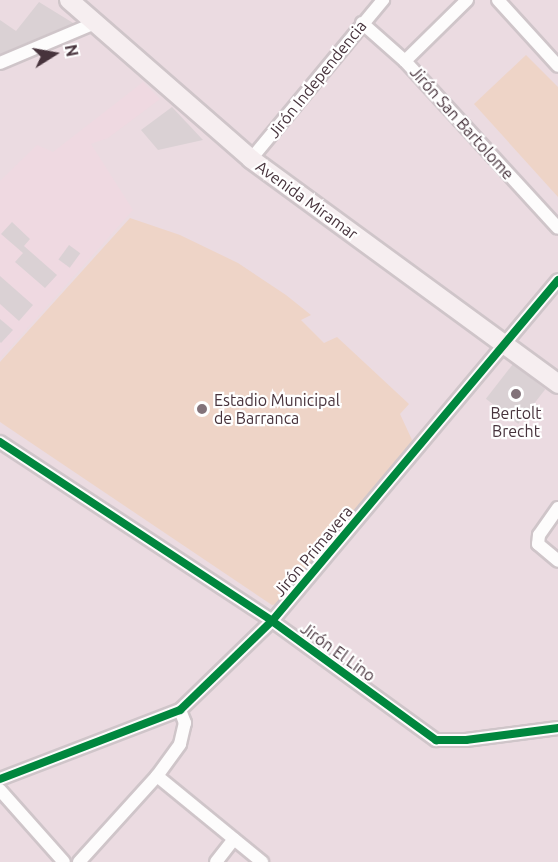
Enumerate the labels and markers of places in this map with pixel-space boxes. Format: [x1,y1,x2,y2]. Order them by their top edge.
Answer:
marker: Bertolt Brecht [509,387,523,401]
place label: Estadio Municipal de Barranca [214,390,340,428]
marker: Estadio Municipal de Barranca [195,402,209,416]
place label: Bertolt Brecht [490,403,542,441]

